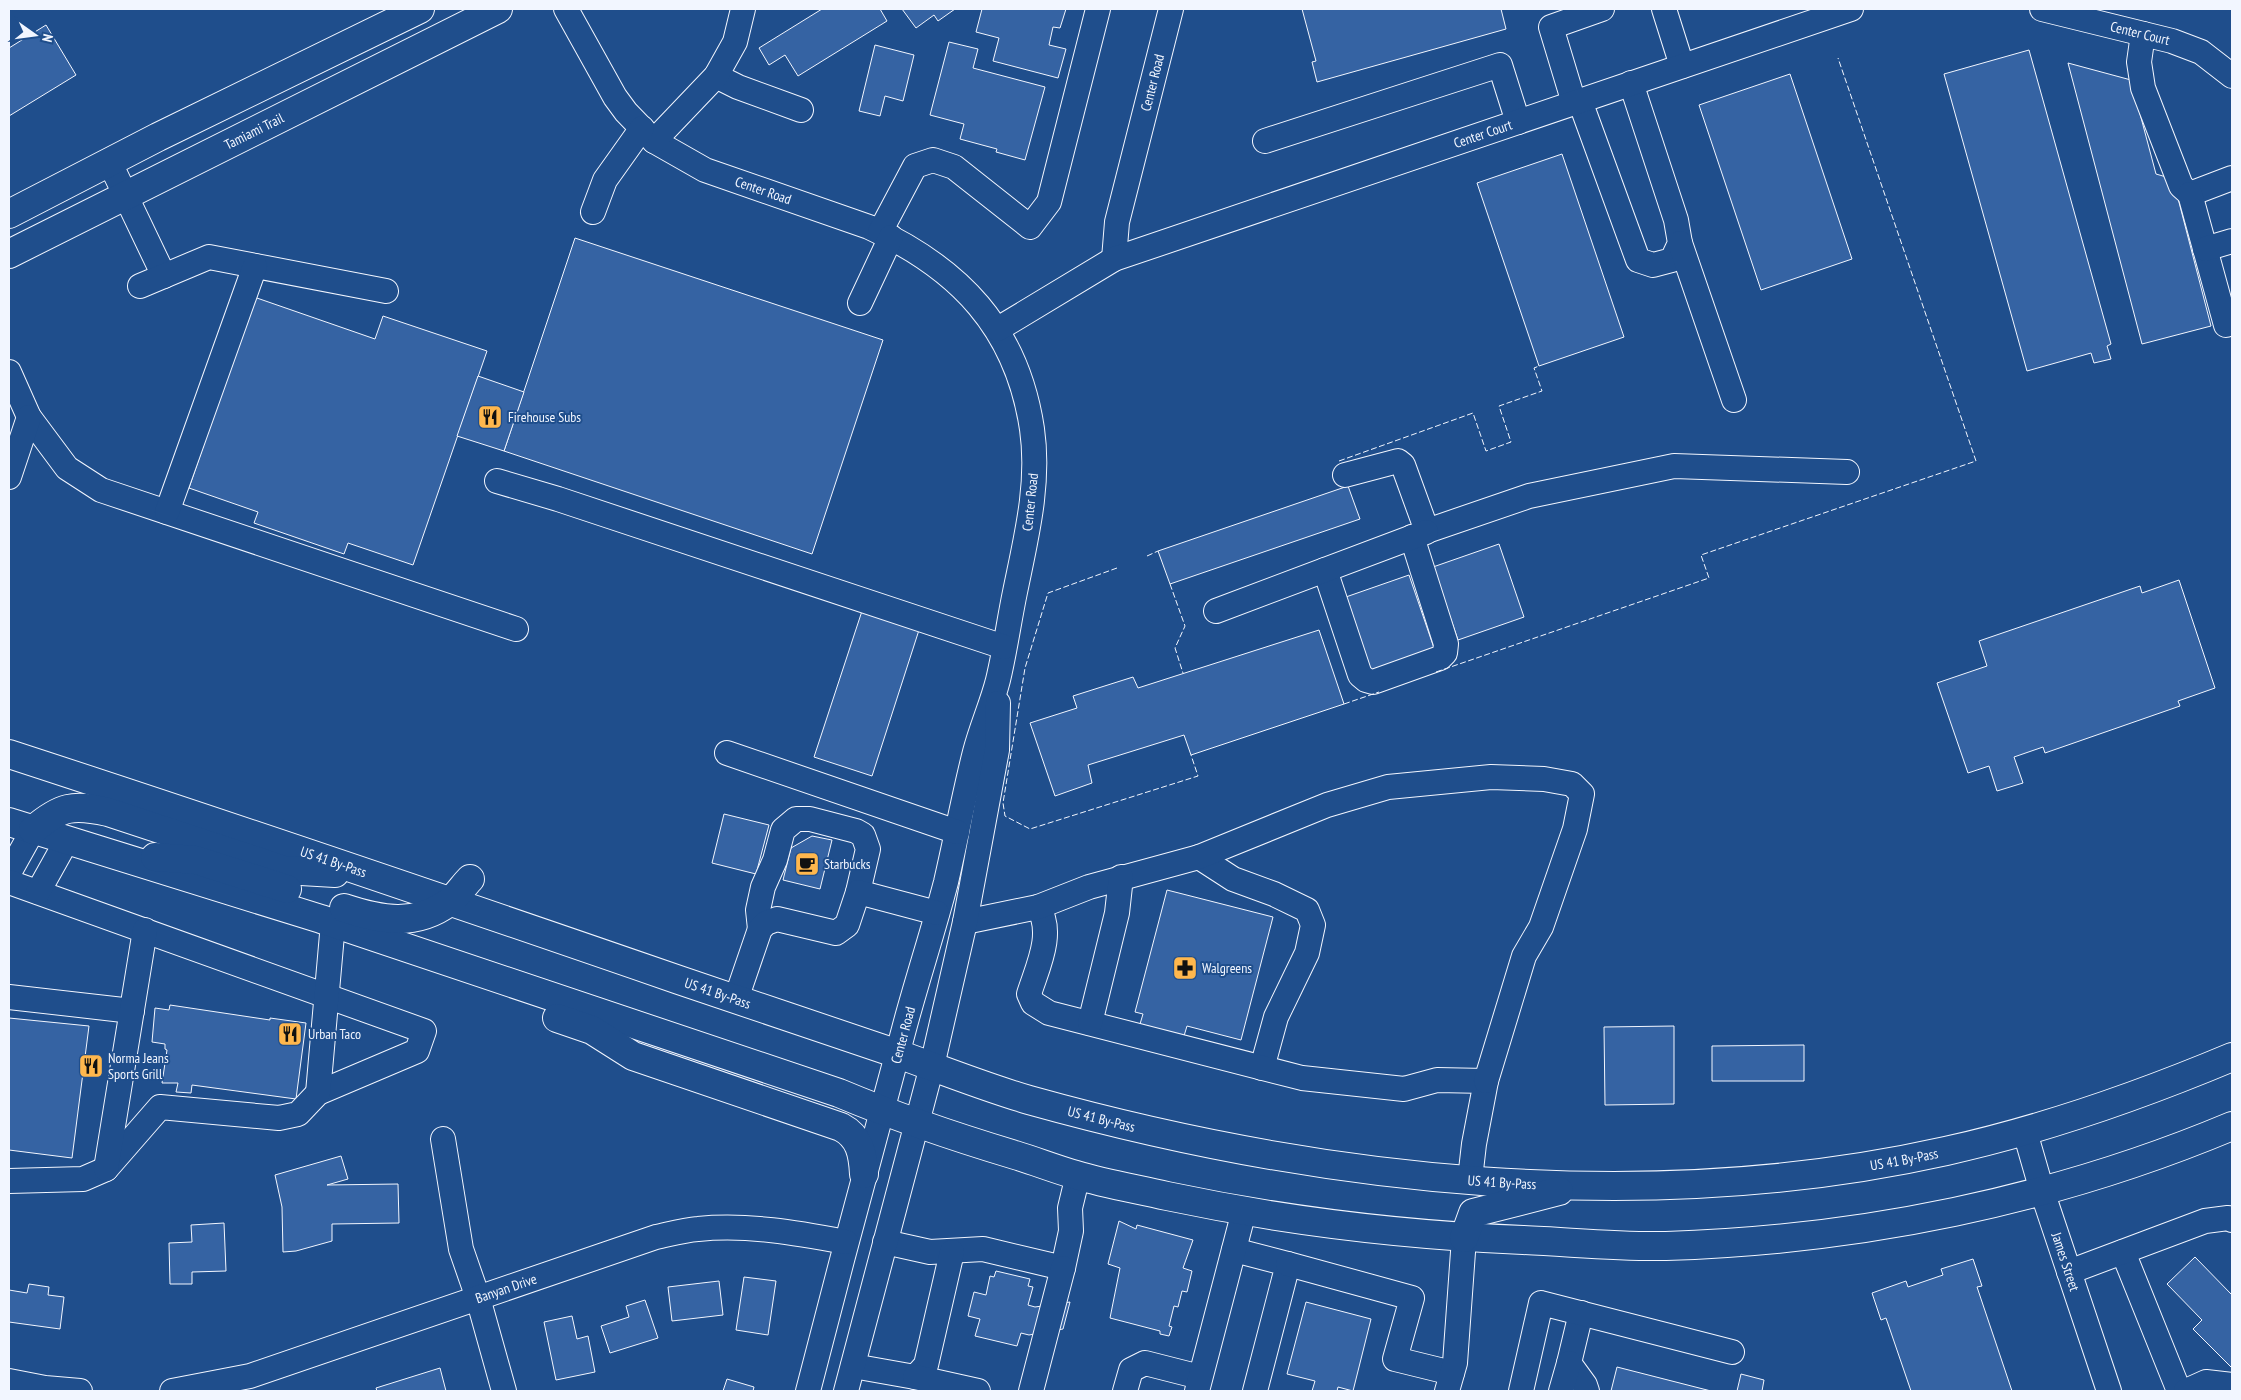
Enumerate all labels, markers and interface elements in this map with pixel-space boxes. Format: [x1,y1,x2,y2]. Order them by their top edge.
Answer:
north arrow [10,10,60,60]
street label: Center Court [2109,17,2172,49]
text: N [38,32,57,44]
street label: Center Road [1136,52,1168,113]
street label: Tamiami Trail [221,109,287,154]
street label: Center Court [1451,116,1515,152]
street label: Center Road [733,172,794,208]
restaurant icon: Firehouse Subs [477,404,503,430]
place label: Firehouse Subs [508,408,581,426]
street label: Center Road [1018,472,1042,532]
street label: US 41 By-Pass [298,842,369,881]
cafe icon: Starbucks [794,851,820,877]
place label: Starbucks [824,855,871,873]
pharmacy icon: Walgreens [1172,955,1198,981]
place label: Walgreens [1202,959,1252,977]
street label: US 41 By-Pass [682,974,753,1013]
street label: Center Road [887,1005,919,1065]
restaurant icon: Urban Taco [277,1021,303,1047]
place label: Urban Taco [308,1025,361,1043]
place label: Norma Jeans Sports Grill [108,1049,169,1083]
restaurant icon: Norma Jeans Sports Grill [78,1053,104,1079]
street label: US 41 By-Pass [1066,1102,1137,1136]
street label: US 41 By-Pass [1869,1144,1940,1175]
street label: US 41 By-Pass [1467,1171,1537,1193]
street label: James Street [2047,1229,2084,1293]
street label: Banyan Drive [473,1269,539,1307]

